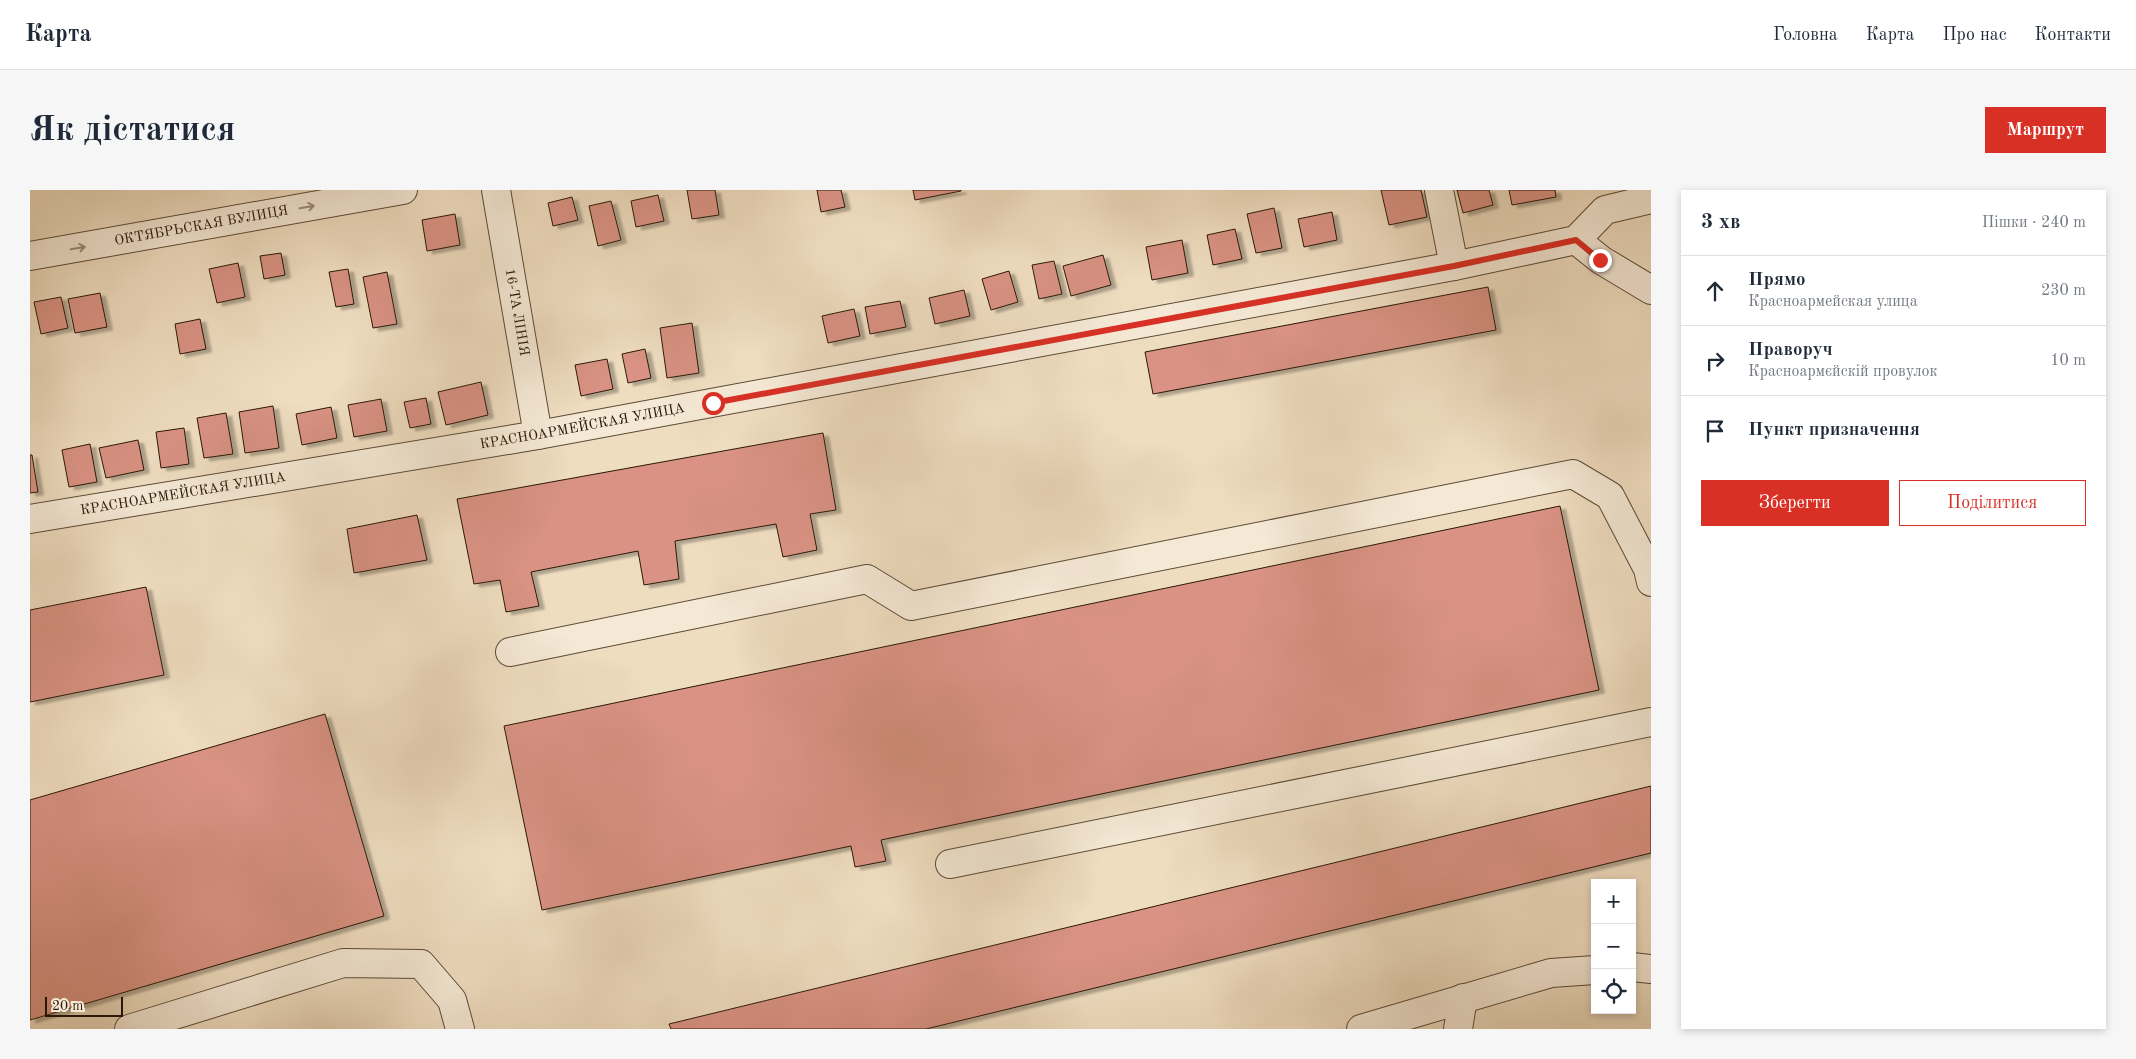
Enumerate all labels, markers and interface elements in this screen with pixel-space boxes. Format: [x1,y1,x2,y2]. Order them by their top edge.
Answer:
text: Карта [25,23,92,47]
text: Головна [1773,26,1838,44]
text: Карта [1866,26,1914,44]
text: Про нас [1942,26,2007,44]
text: Контакти [2035,26,2111,44]
button: Маршрут [1985,107,2106,153]
text: Як дістатися [30,113,235,148]
one-way arrow [299,202,315,211]
street label: ОКТЯБРЬСКАЯ ВУЛИЦЯ [113,203,289,248]
text: 3 хв [1701,212,1740,233]
text: Пішки · 240 m [1982,215,2086,231]
one-way arrow [70,242,86,252]
route end [1589,249,1612,272]
street label: 16-ТА ЛІНІЯ [503,267,531,357]
text: Прямо [1748,271,1806,290]
icon: ahead [1701,277,1729,305]
text: 230 m [2041,283,2086,299]
text: Красноармейская улица [1748,294,1918,310]
text: Праворуч [1748,341,1833,360]
icon: right [1701,347,1729,375]
text: 10 m [2050,353,2086,369]
text: Красноармєйскій провулок [1748,364,1937,380]
route start [702,392,725,415]
street label: КРАСНОАРМЕЙСКАЯ УЛИЦА [479,401,686,452]
icon: arrive [1701,417,1729,445]
text: Пункт призначення [1748,421,1920,440]
street label: КРАСНОАРМЕЙСКАЯ УЛИЦА [79,470,287,518]
button: Зберегти [1701,480,1889,526]
button: Поділитися [1899,480,2086,526]
map controls [1591,879,1636,1014]
button: + [1591,879,1636,924]
button: − [1591,924,1636,969]
button: locate [1591,969,1636,1014]
scale bar [45,994,122,1017]
text: 20 m [52,999,83,1013]

